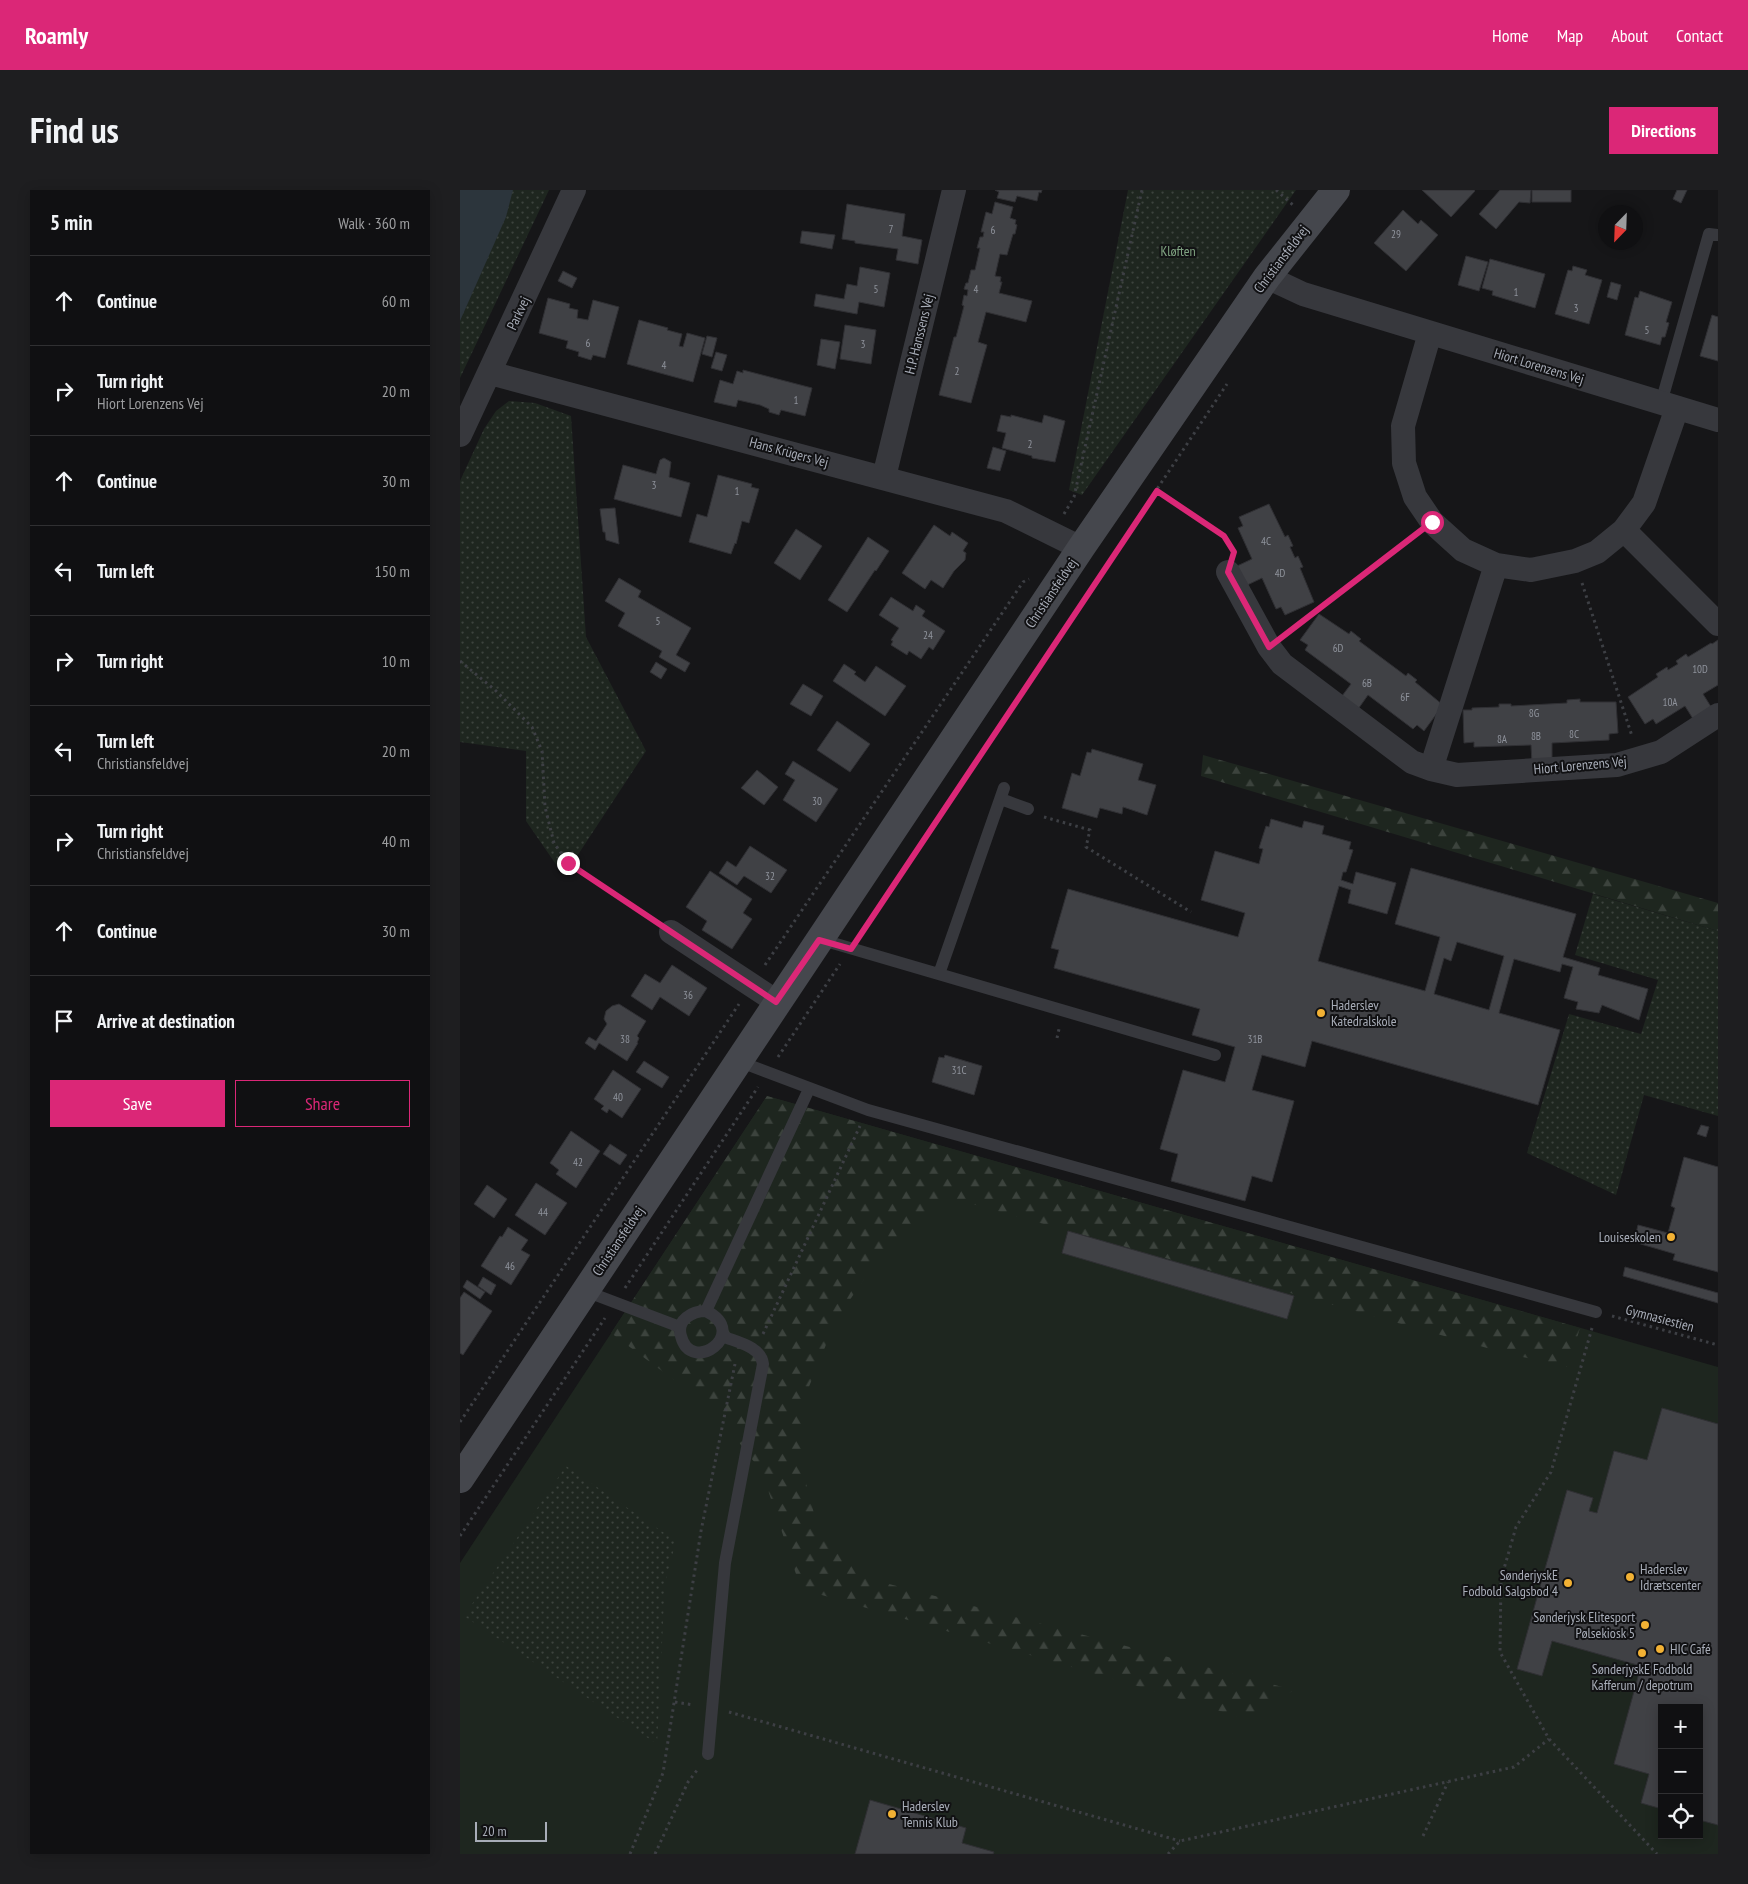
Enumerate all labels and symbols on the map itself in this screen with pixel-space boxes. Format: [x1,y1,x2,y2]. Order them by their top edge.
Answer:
north arrow [1598,205,1643,250]
street label: Christiansfeldvej [1250,221,1312,297]
house number: 7 [889,222,894,236]
house number: 6 [991,223,996,237]
house number: 29 [1391,227,1401,241]
park label: Kløften [1160,242,1196,260]
house number: 5 [874,282,879,296]
house number: 4 [974,282,979,296]
house number: 1 [1514,285,1519,299]
street label: H.P. Hanssens Vej [900,292,938,376]
street label: Parkvej [502,293,534,333]
house number: 3 [1574,301,1579,315]
house number: 5 [1645,323,1650,337]
house number: 6 [586,336,591,350]
house number: 3 [861,337,866,351]
street label: Hiort Lorenzens Vej [1492,344,1586,388]
house number: 4 [662,358,667,372]
house number: 2 [955,364,960,378]
house number: 1 [794,393,799,407]
street label: Hans Krügers Vej [748,433,830,471]
house number: 2 [1028,437,1033,451]
house number: 3 [652,478,657,492]
house number: 1 [735,484,740,498]
route start [1421,511,1444,534]
house number: 4C [1261,534,1271,548]
street label: Christiansfeldvej [1021,555,1081,631]
house number: 4D [1275,566,1286,580]
house number: 5 [656,614,661,628]
house number: 24 [923,628,933,642]
house number: 6D [1333,641,1344,655]
house number: 10D [1692,662,1708,676]
house number: 6B [1362,676,1372,690]
house number: 6F [1400,690,1410,704]
house number: 10A [1662,695,1678,709]
house number: 8G [1529,706,1539,720]
house number: 8C [1569,727,1579,741]
house number: 8B [1531,729,1541,743]
house number: 8A [1497,732,1508,746]
street label: Hiort Lorenzens Vej [1533,752,1627,778]
house number: 30 [812,794,822,808]
route end [557,852,580,875]
house number: 32 [765,869,775,883]
house number: 36 [683,988,693,1002]
place label: Haderslev Katedralskole [1331,996,1397,1030]
marker: Haderslev Katedralskole [1315,1007,1327,1019]
house number: 38 [620,1032,630,1046]
house number: 31B [1247,1032,1263,1046]
house number: 31C [952,1063,966,1077]
house number: 40 [613,1090,623,1104]
house number: 42 [573,1155,583,1169]
street label: Christiansfeldvej [588,1203,648,1279]
house number: 44 [538,1205,548,1219]
place label: Louiseskolen [1599,1228,1661,1246]
marker: Louiseskolen [1665,1231,1677,1243]
house number: 46 [505,1259,515,1273]
street label: Gymnasiestien [1624,1300,1696,1336]
place label: Haderslev Idrætscenter [1640,1560,1701,1594]
place label: SønderjyskE Fodbold Salgsbod 4 [1463,1566,1559,1600]
marker: Haderslev Idrætscenter [1624,1571,1636,1583]
marker: SønderjyskE Fodbold Salgsbod 4 [1562,1577,1574,1589]
place label: Sønderjysk Elitesport Pølsekiosk 5 [1533,1608,1635,1642]
marker: Sønderjysk Elitesport Pølsekiosk 5 [1639,1619,1651,1631]
place label: HIC Café [1670,1640,1711,1658]
marker: HIC Café [1654,1643,1666,1655]
marker: SønderjyskE Fodbold Kafferum / depotrum [1636,1647,1648,1659]
place label: SønderjyskE Fodbold Kafferum / depotrum [1591,1660,1693,1694]
place label: Haderslev Tennis Klub [902,1797,958,1831]
marker: Haderslev Tennis Klub [886,1808,898,1820]
scale bar [475,1819,548,1842]

